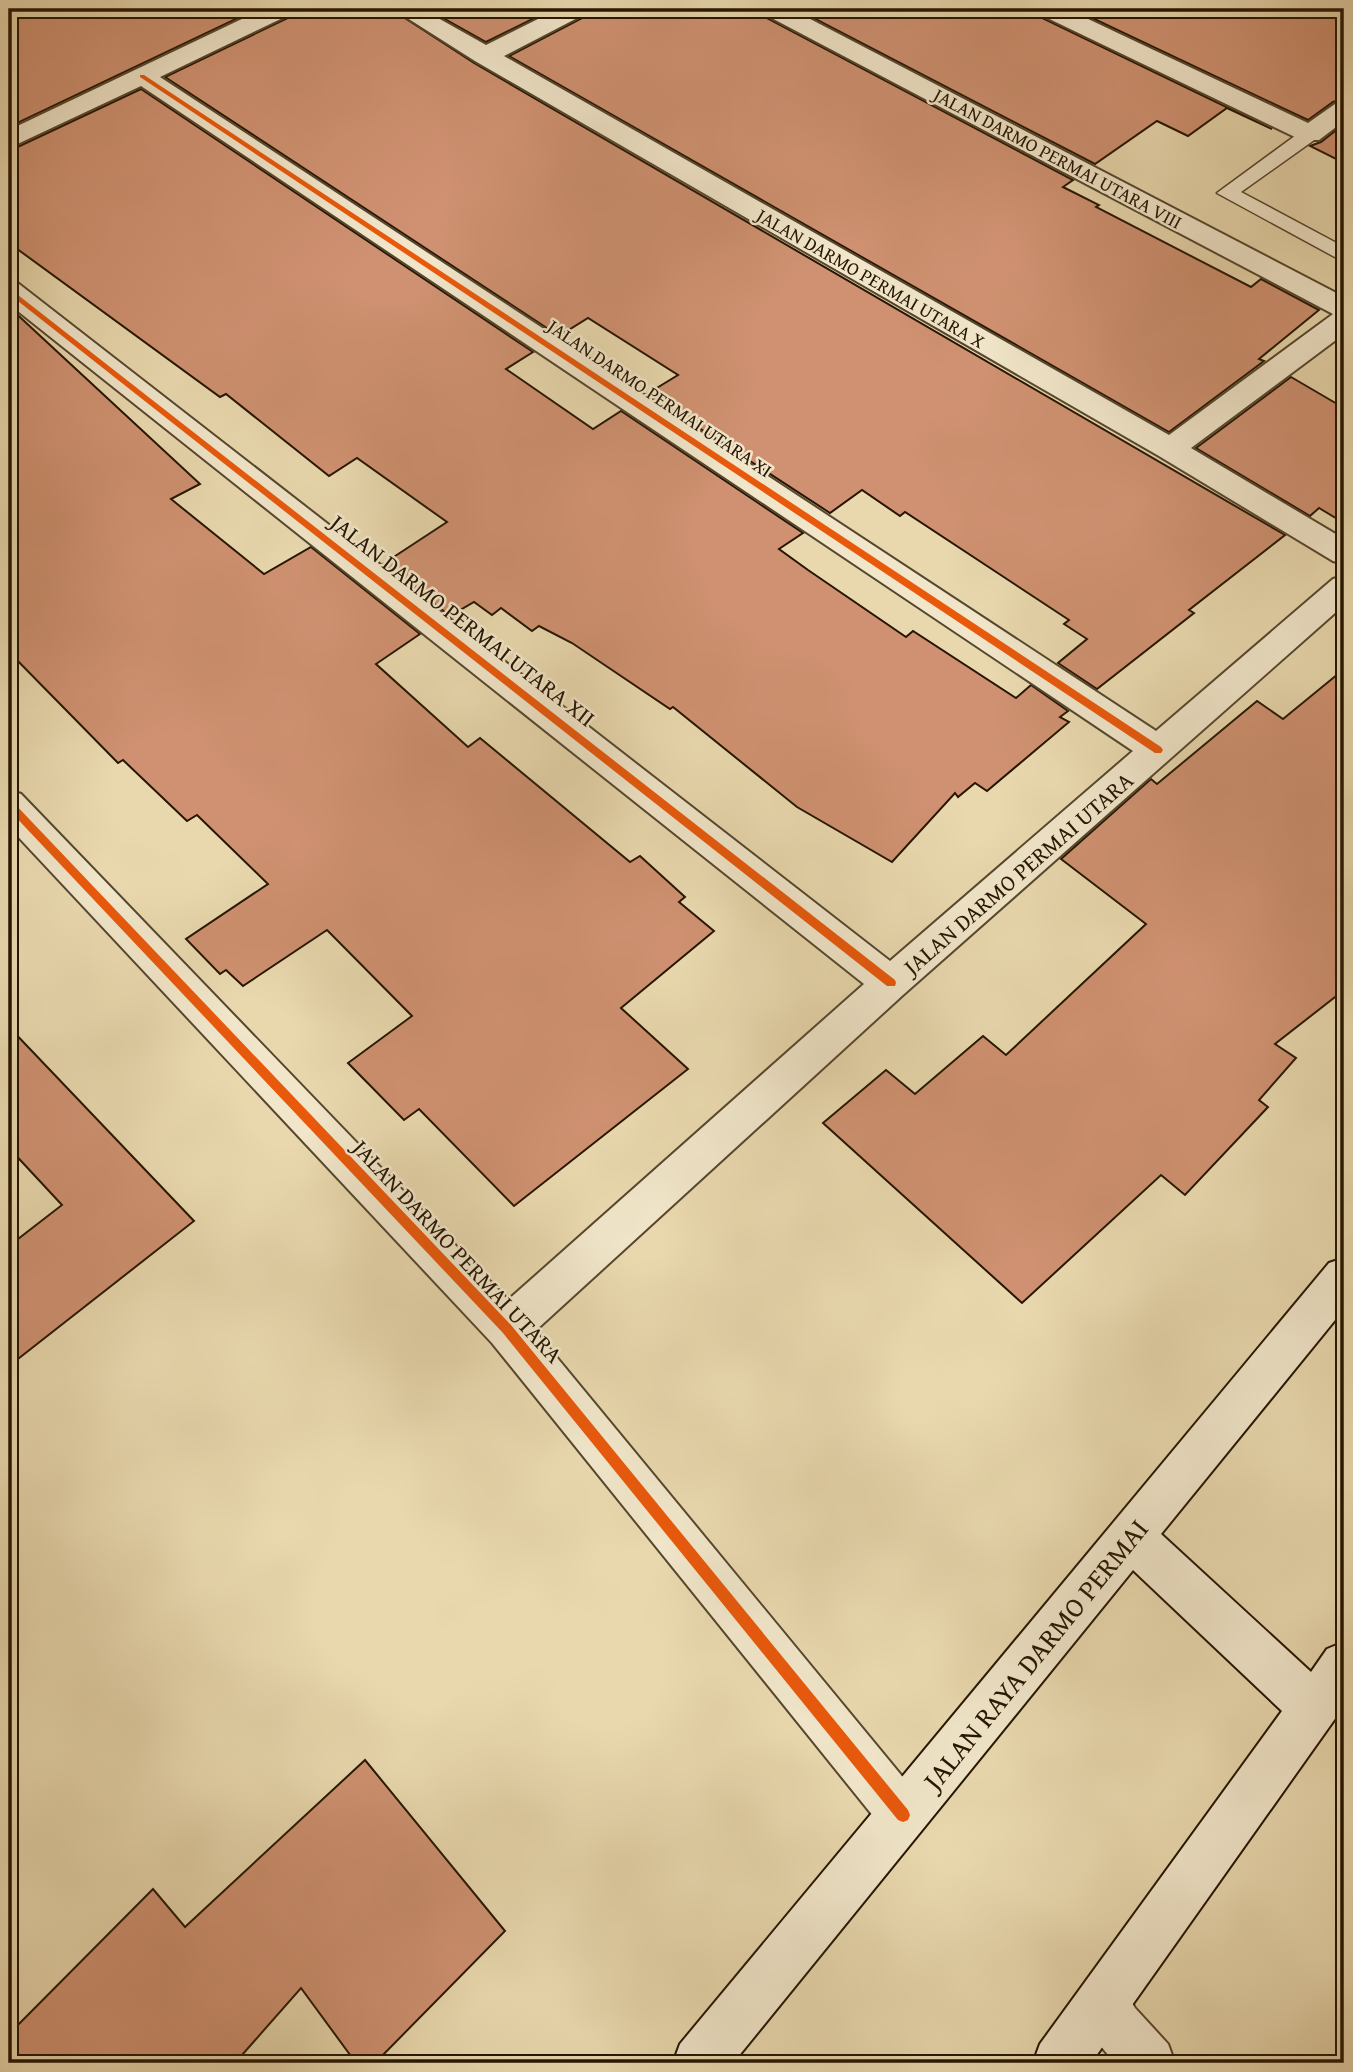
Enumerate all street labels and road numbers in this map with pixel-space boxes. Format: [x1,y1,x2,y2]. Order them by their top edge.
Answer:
street label: JALAN DARMO PERMAI UTARA VIII [927,80,1187,236]
street label: JALAN DARMO PERMAI UTARA X [750,200,991,355]
street label: JALAN DARMO PERMAI UTARA XI [541,311,778,484]
street label: JALAN DARMO PERMAI UTARA XII [321,504,603,734]
street label: JALAN DARMO PERMAI UTARA [894,764,1140,984]
street label: JALAN DARMO PERMAI UTARA [343,1130,571,1370]
street label: JALAN RAYA DARMO PERMAI [911,1510,1157,1801]

